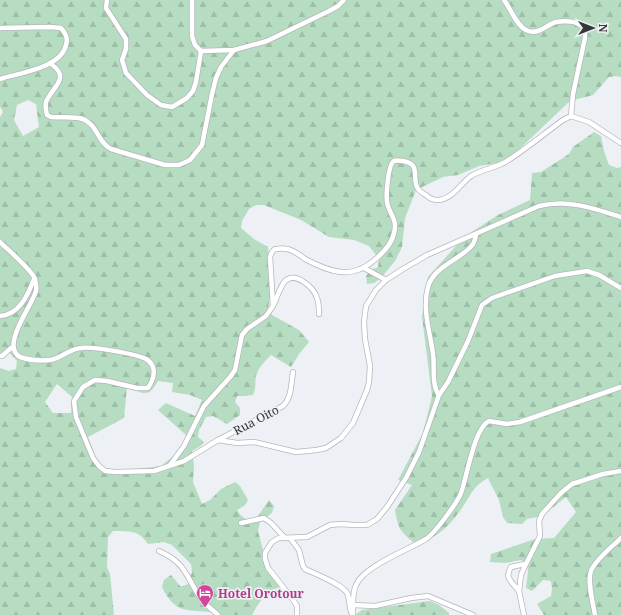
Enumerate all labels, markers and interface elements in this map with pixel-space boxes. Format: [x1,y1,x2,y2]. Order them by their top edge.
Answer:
north arrow [573,8,613,48]
text: N [596,24,611,33]
street label: Rua Oito [230,401,282,439]
hotel icon: Hotel Orotour [195,583,215,608]
place label: Hotel Orotour [218,585,305,602]

